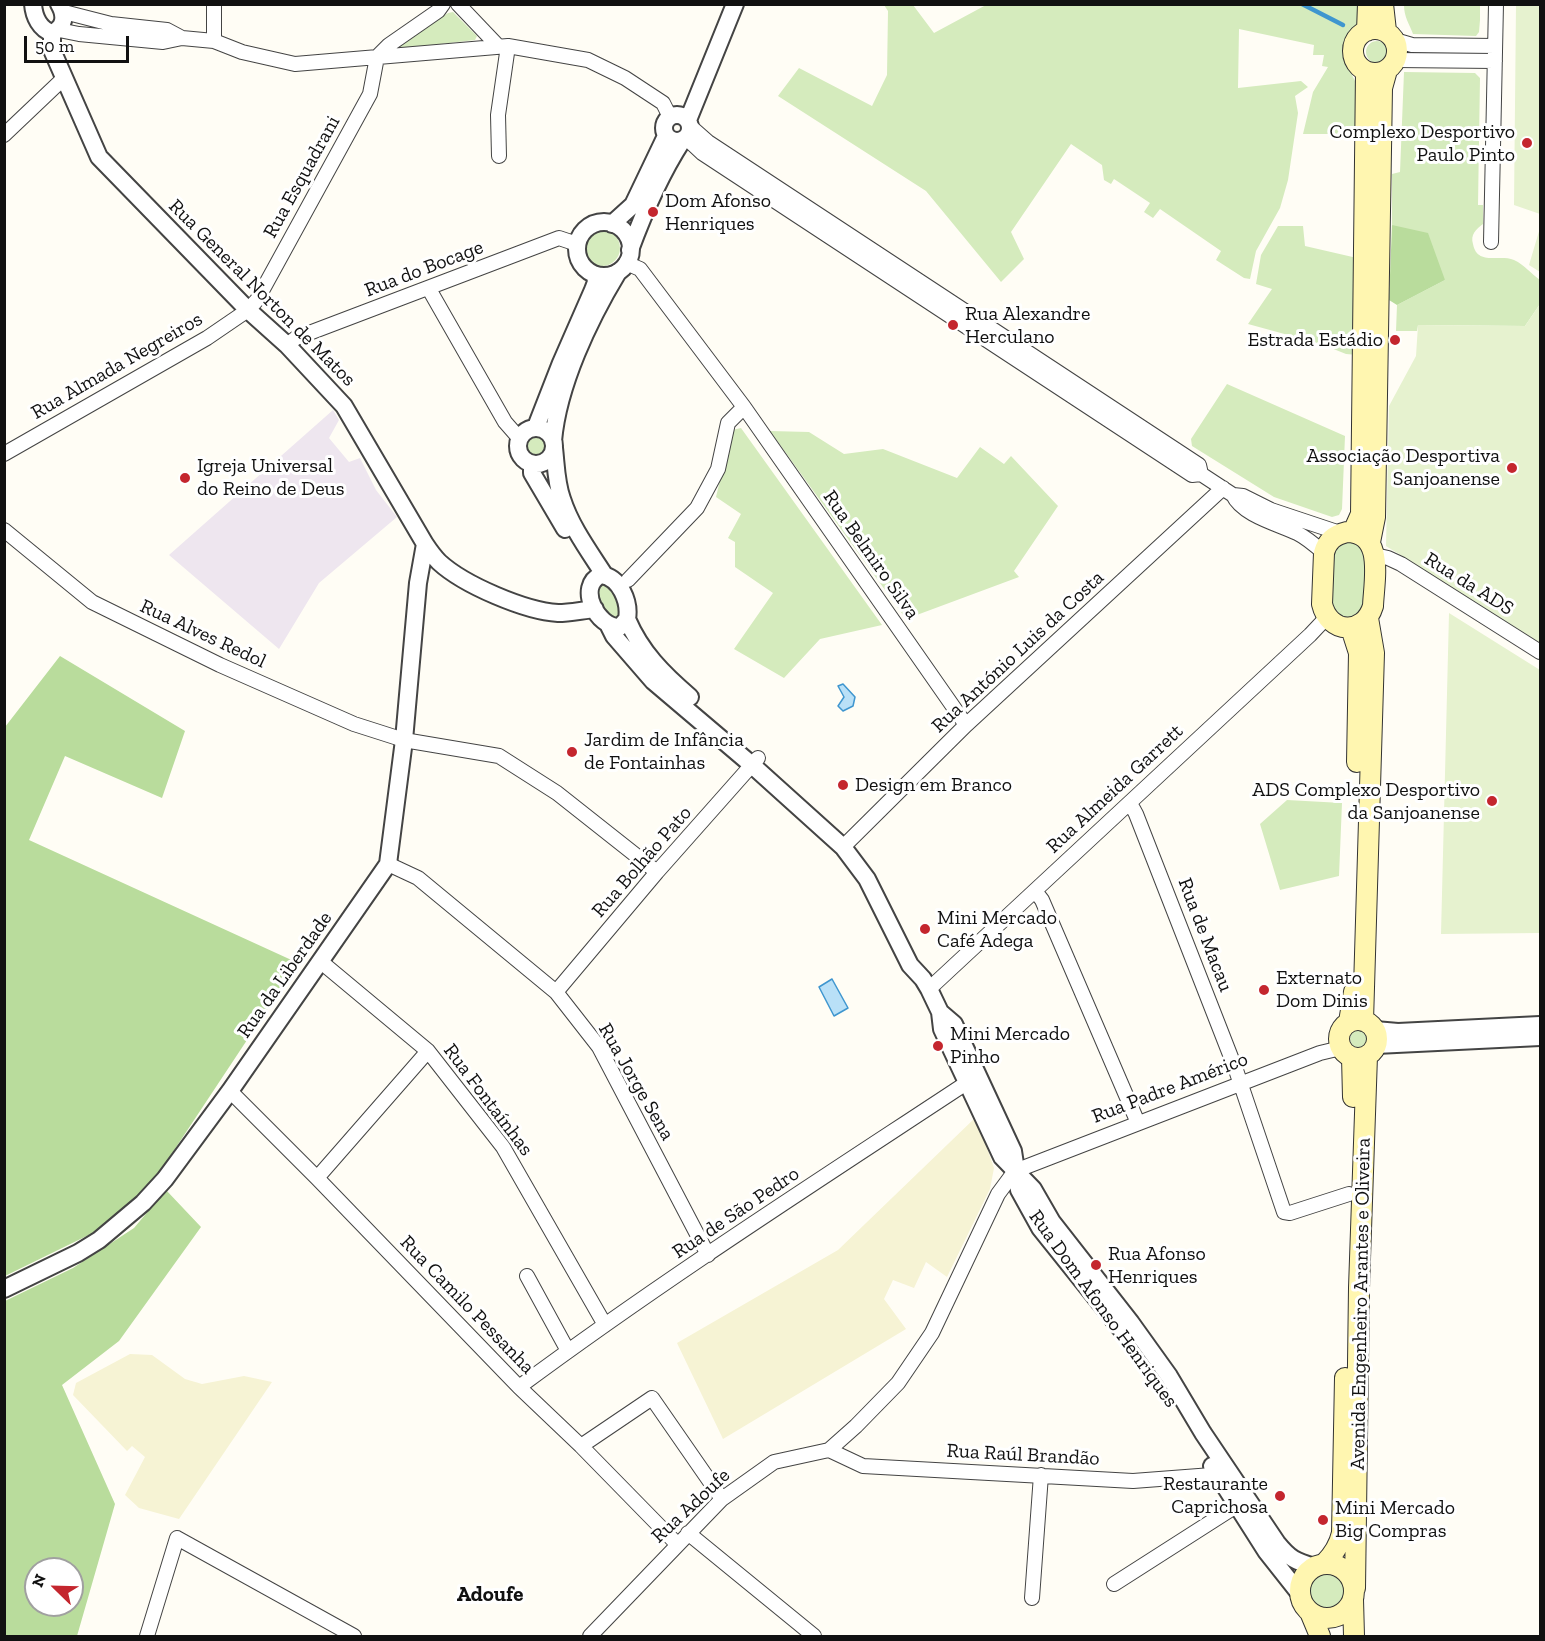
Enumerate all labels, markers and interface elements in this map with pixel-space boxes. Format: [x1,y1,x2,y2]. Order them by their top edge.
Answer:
scale bar [27,24,132,62]
text: 50 m [35,35,74,57]
street label: Rua Esquadrani [259,112,345,242]
place label: Complexo Desportivo Paulo Pinto [1330,120,1515,167]
marker: Complexo Desportivo Paulo Pinto [1520,136,1534,150]
place label: Dom Afonso Henriques [665,189,771,236]
street label: Rua General Norton de Matos [163,194,361,392]
marker: Dom Afonso Henriques [646,205,660,219]
street label: Rua do Bocage [361,235,487,303]
place label: Rua Alexandre Herculano [965,302,1090,349]
street label: Rua Almada Negreiros [27,307,207,425]
marker: Rua Alexandre Herculano [946,318,960,332]
place label: Estrada Estádio [1247,328,1383,352]
marker: Estrada Estádio [1388,333,1402,347]
place label: Associação Desportiva Sanjoanense [1307,444,1500,491]
place label: Igreja Universal do Reino de Deus [197,454,345,501]
marker: Associação Desportiva Sanjoanense [1505,461,1519,475]
marker: Igreja Universal do Reino de Deus [178,471,192,485]
street label: Rua Belmiro Silva [818,486,924,624]
street label: Rua da ADS [1420,547,1518,621]
street label: Rua António Luis da Costa [927,566,1109,738]
street label: Rua Alves Redol [136,594,270,674]
street label: Rua Almeida Garrett [1042,720,1188,858]
place label: Jardim de Infância de Fontainhas [584,728,744,775]
marker: Jardim de Infância de Fontainhas [565,745,579,759]
place label: Design em Branco [855,773,1012,797]
marker: Design em Branco [836,778,850,792]
place label: ADS Complexo Desportivo da Sanjoanense [1252,778,1480,825]
marker: ADS Complexo Desportivo da Sanjoanense [1485,794,1499,808]
street label: Rua Bolhão Pato [587,801,697,923]
street label: Rua de Macau [1172,875,1238,995]
place label: Mini Mercado Café Adega [937,906,1057,953]
street label: Rua da Liberdade [232,907,338,1043]
marker: Mini Mercado Café Adega [918,922,932,936]
place label: Externato Dom Dinis [1276,966,1368,1013]
marker: Externato Dom Dinis [1257,983,1271,997]
street label: Rua Jorge Sena [593,1019,679,1145]
place label: Mini Mercado Pinho [950,1022,1070,1069]
street label: Rua Fontaínhas [438,1039,538,1161]
marker: Mini Mercado Pinho [931,1039,945,1053]
street label: Rua Padre Américo [1089,1047,1251,1129]
street label: Avenida Engenheiro Arantes e Oliveira [1346,1138,1376,1470]
street label: Rua de São Pedro [668,1162,804,1264]
street label: Rua Dom Afonso Henriques [1023,1206,1183,1412]
street label: Rua Camilo Pessanha [395,1231,539,1379]
place label: Rua Afonso Henriques [1108,1242,1206,1289]
marker: Rua Afonso Henriques [1089,1258,1103,1272]
street label: Rua Raúl Brandão [946,1439,1100,1471]
street label: Rua Adoufe [647,1464,735,1548]
place label: Restaurante Caprichosa [1163,1472,1268,1519]
marker: Restaurante Caprichosa [1273,1489,1287,1503]
place label: Mini Mercado Big Compras [1335,1496,1455,1543]
marker: Mini Mercado Big Compras [1316,1513,1330,1527]
north arrow [24,1557,84,1617]
text: N [28,1571,50,1590]
district label: Adoufe [457,1582,523,1608]

